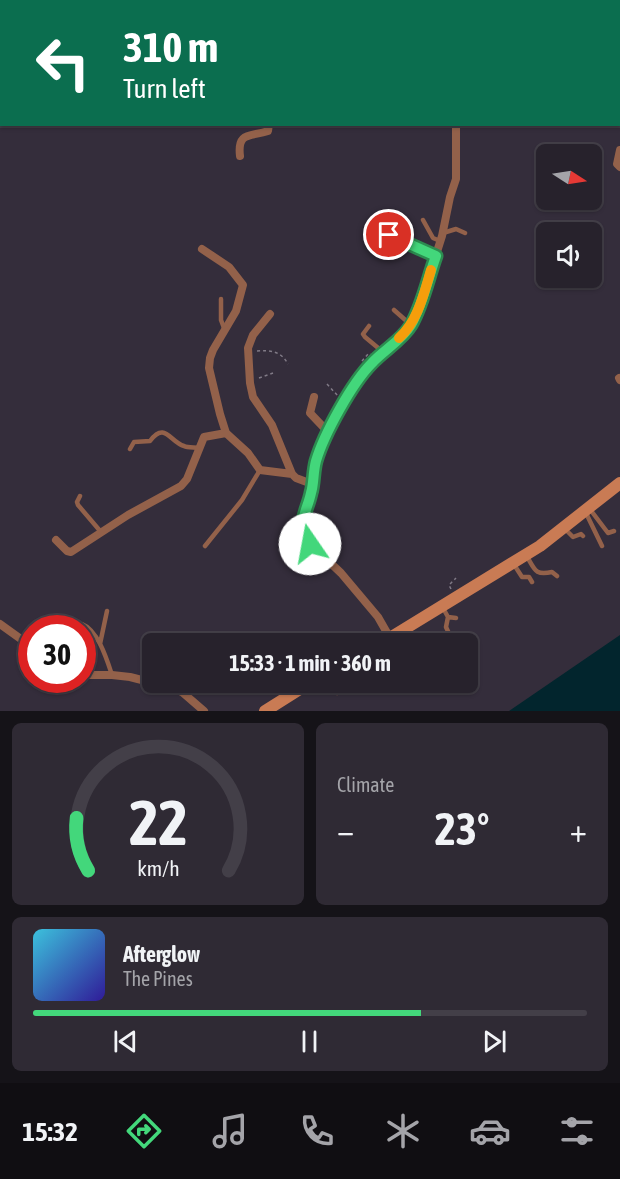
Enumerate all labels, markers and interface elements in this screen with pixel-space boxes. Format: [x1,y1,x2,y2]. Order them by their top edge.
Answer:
text: 310 m [123,23,218,71]
icon: left [24,24,102,102]
text: Turn left [123,73,206,104]
north arrow [536,144,602,210]
map controls [536,144,602,288]
pin [363,209,414,260]
icon: arrive [372,218,405,251]
button: sound [536,222,602,288]
position arrow [278,512,342,576]
speed limit sign: 30 [18,615,96,693]
text: 15:33 · 1 min · 360 m [229,650,391,676]
text: Climate [337,773,394,796]
text: 22 [129,787,187,858]
text: 23° [435,803,489,855]
text: − [337,811,354,849]
text: + [570,811,587,849]
text: km/h [137,856,179,881]
text: Afterglow [123,941,200,967]
text: The Pines [123,967,193,990]
icon: previous [109,1025,142,1058]
icon: pause [293,1025,326,1058]
icon: next [478,1025,511,1058]
icon: directions [123,1110,165,1152]
icon: music [209,1110,251,1152]
icon: phone [296,1110,338,1152]
icon: climate [382,1110,424,1152]
icon: car [469,1110,511,1152]
icon: filters [556,1110,598,1152]
text: 15:32 [22,1116,78,1147]

